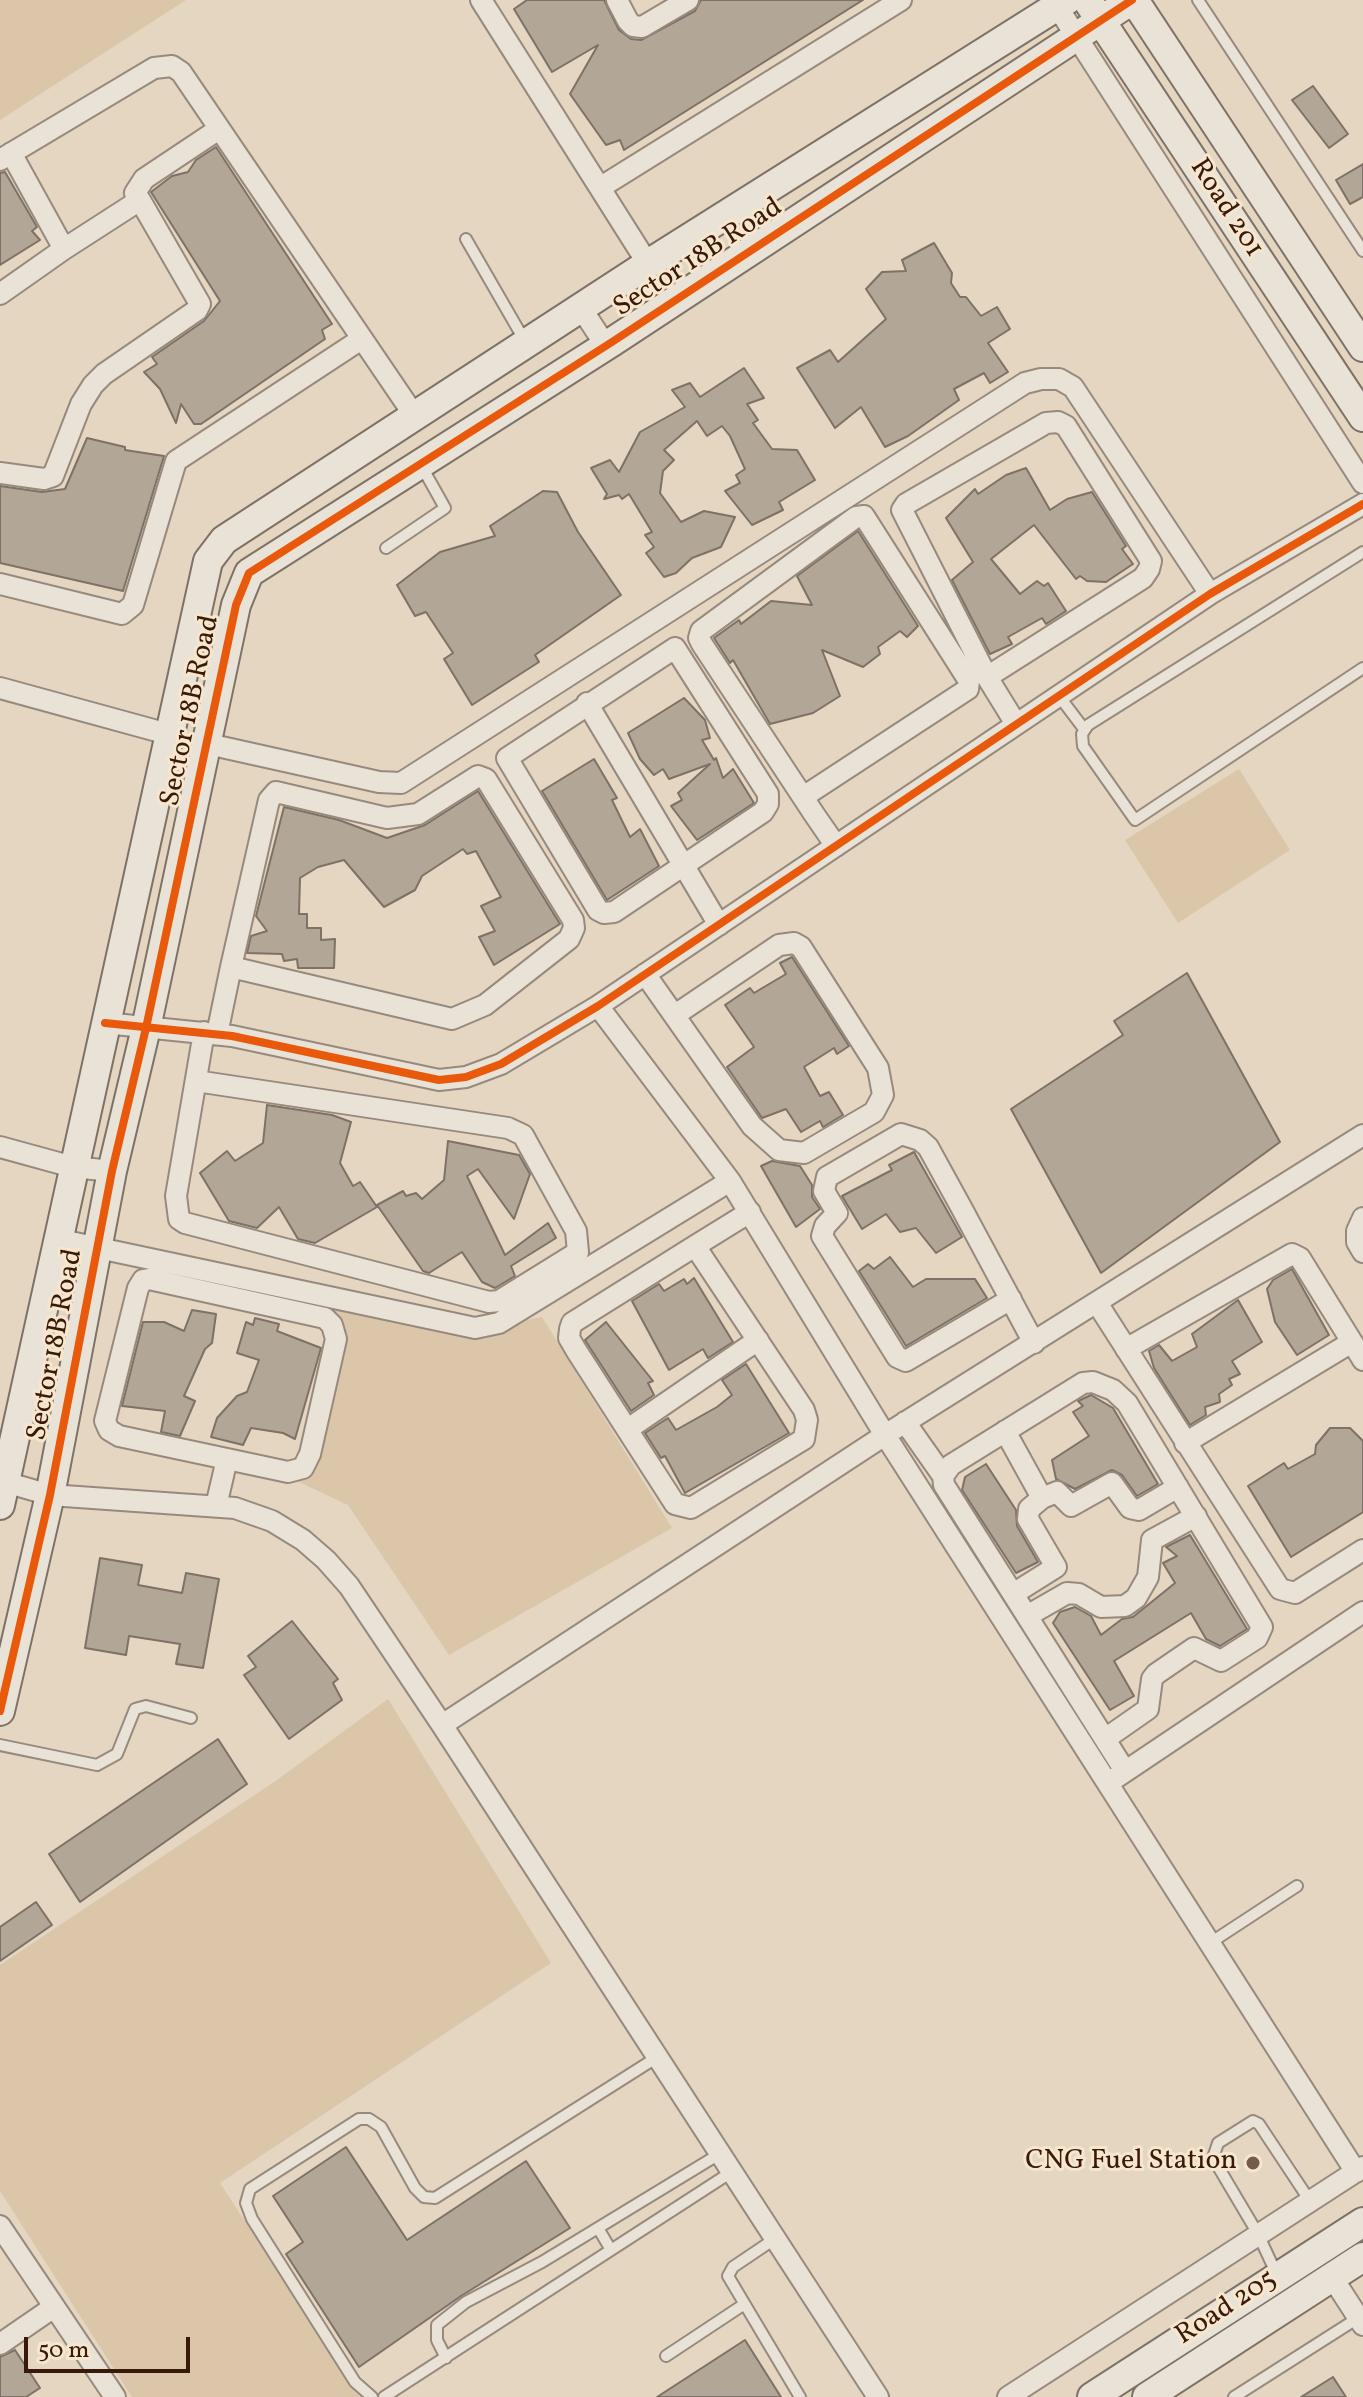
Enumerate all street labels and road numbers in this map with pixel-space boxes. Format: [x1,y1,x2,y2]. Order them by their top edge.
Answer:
street label: Road 201 [1181,153,1269,265]
street label: Sector 18B Road [608,192,790,326]
street label: Sector 18B Road [155,612,229,810]
street label: Sector 18B Road [22,1246,92,1444]
street label: Road 205 [1170,2264,1284,2354]

